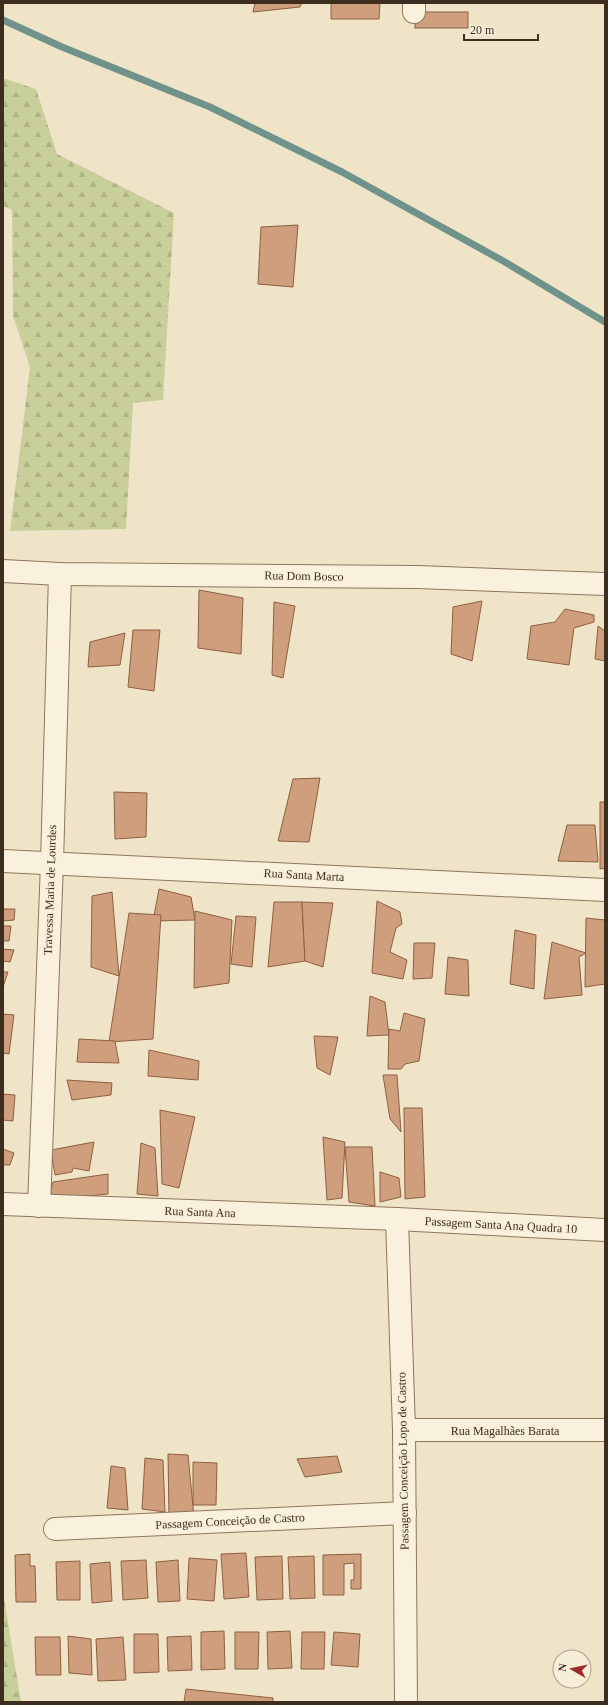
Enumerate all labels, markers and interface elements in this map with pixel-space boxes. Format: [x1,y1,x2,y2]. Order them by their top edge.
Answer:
scale bar [464,16,538,42]
text: 20 m [470,23,495,37]
street label: Rua Dom Bosco [264,568,344,584]
street label: Travessa Maria de Lourdes [41,824,59,955]
street label: Rua Santa Marta [263,866,345,884]
street label: Rua Santa Ana [164,1204,237,1220]
street label: Passagem Santa Ana Quadra 10 [424,1214,578,1236]
street label: Passagem Conceição Lopo de Castro [394,1372,412,1550]
street label: Rua Magalhães Barata [451,1424,560,1438]
street label: Passagem Conceição de Castro [155,1510,305,1532]
north arrow [552,1649,592,1689]
text: N [556,1663,569,1672]

